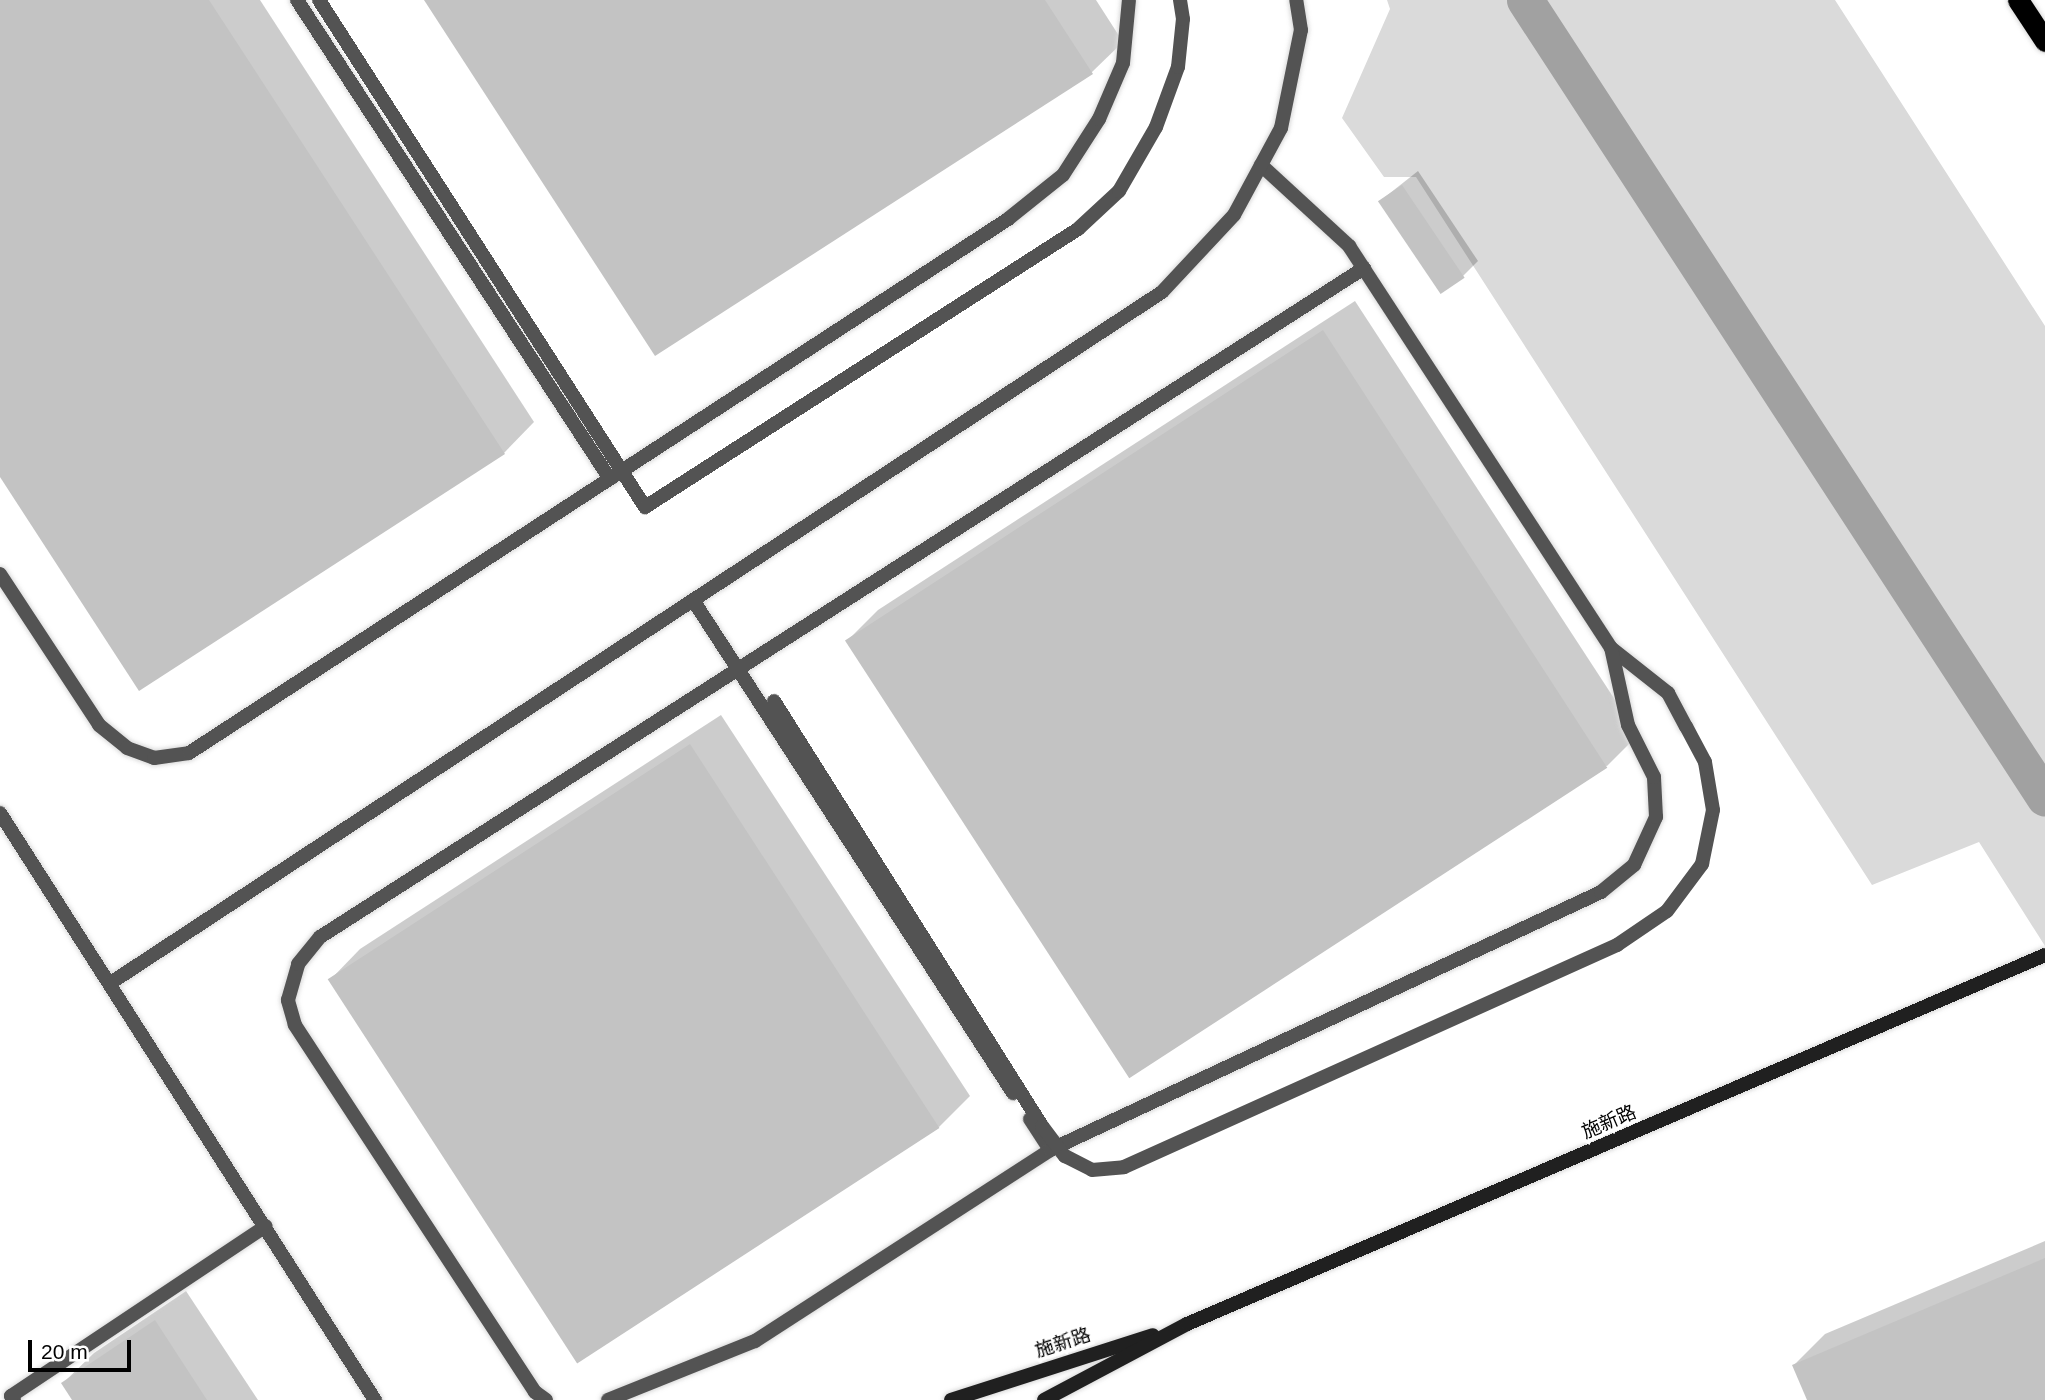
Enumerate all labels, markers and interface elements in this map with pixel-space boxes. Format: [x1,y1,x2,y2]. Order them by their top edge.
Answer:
street label: 施新路 [1578,1100,1640,1144]
street label: 施新路 [1032,1323,1094,1363]
scale bar [32,1326,135,1370]
text: 20 m [41,1340,88,1363]

